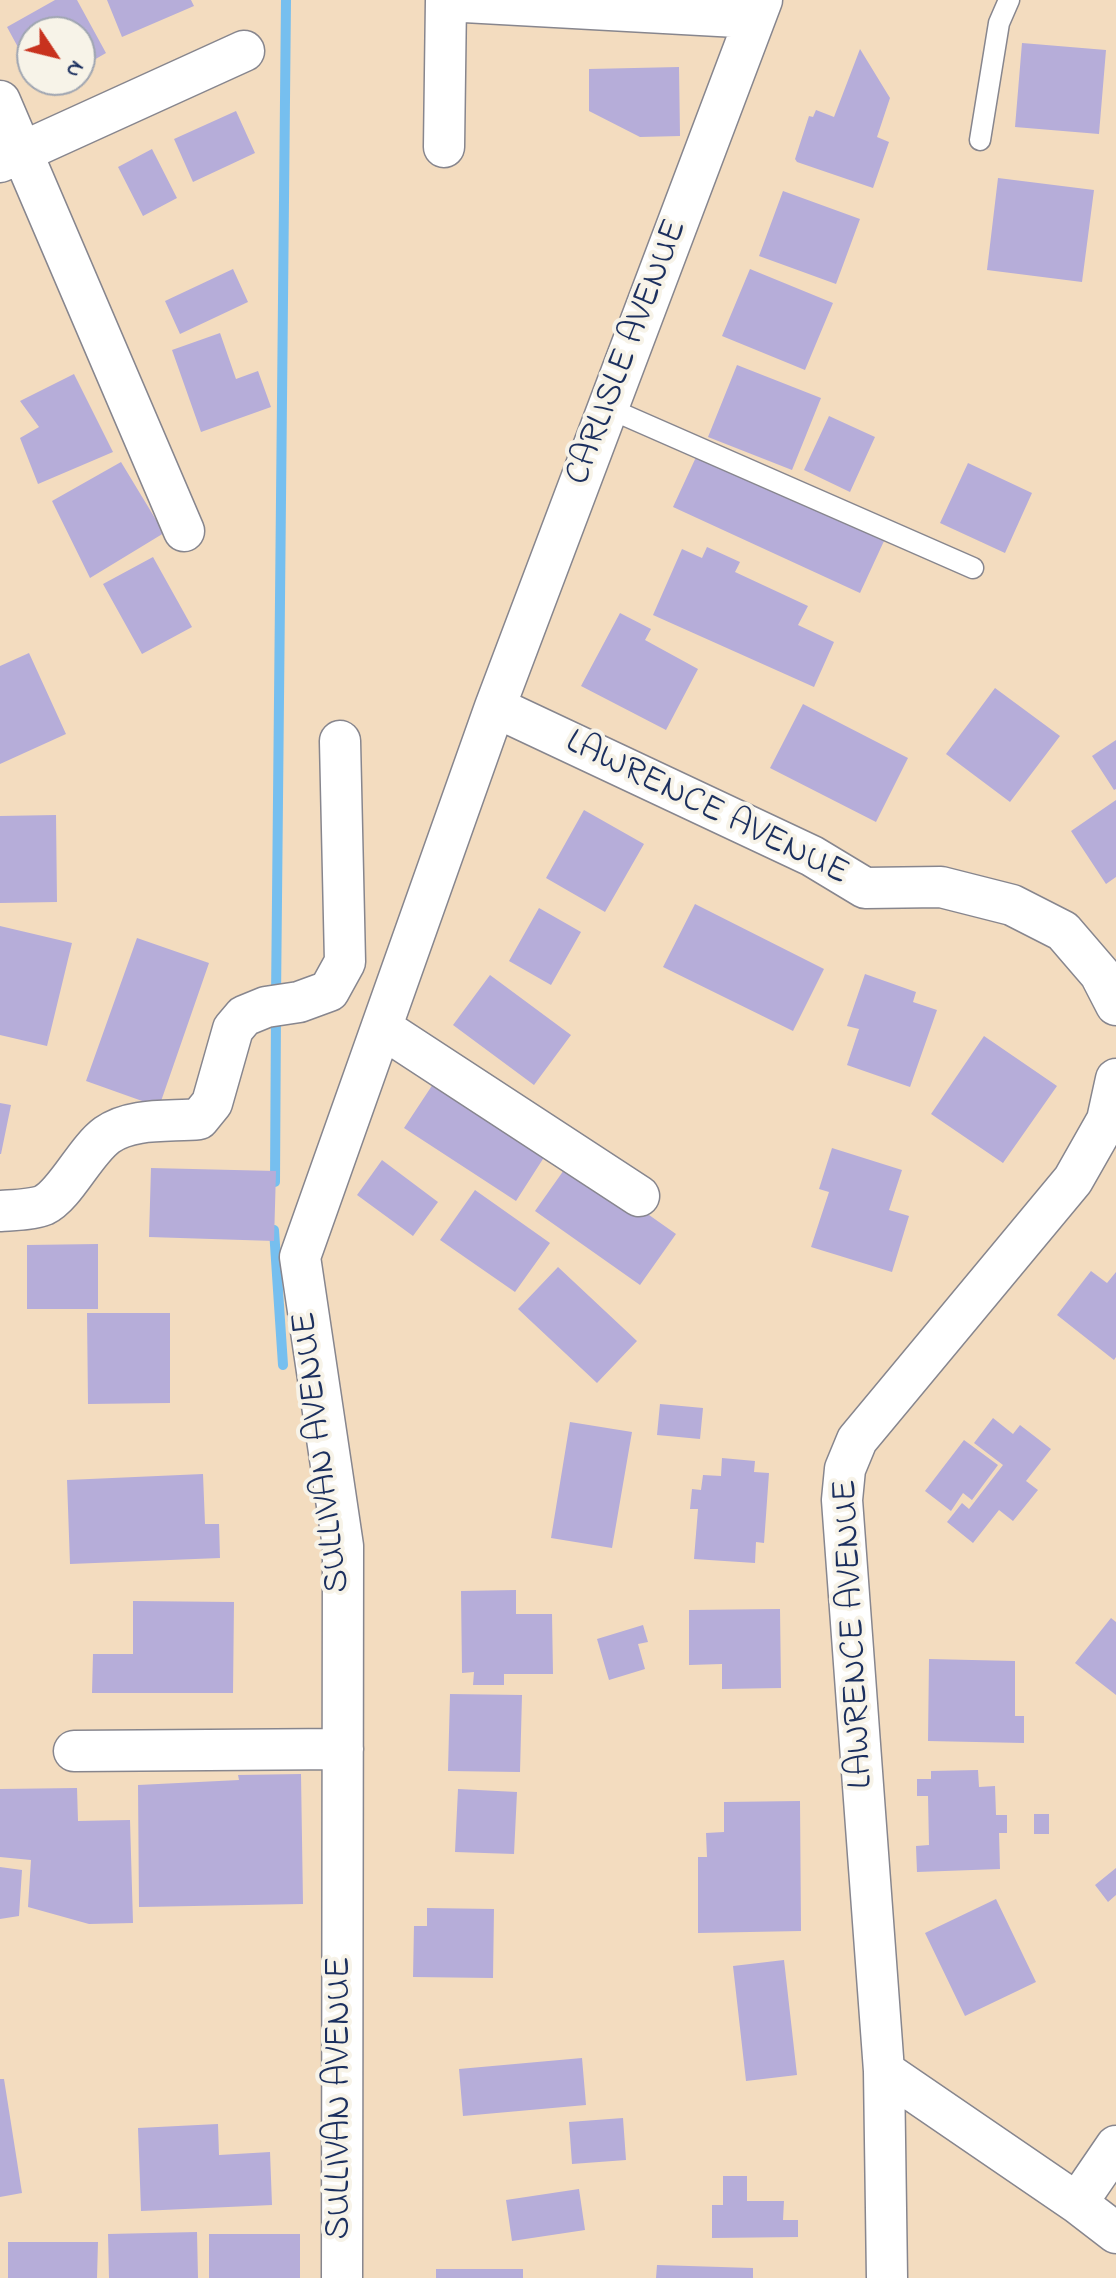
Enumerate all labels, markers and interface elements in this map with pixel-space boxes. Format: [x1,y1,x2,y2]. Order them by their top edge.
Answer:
north arrow [16,16,96,96]
text: N [57,53,91,84]
street label: CARLISLE AVENUE [559,214,699,492]
street label: LAWRENCE AVENUE [557,723,855,897]
street label: SULLIVAN AVENUE [285,1309,363,1595]
street label: LAWRENCE AVENUE [826,1478,886,1790]
street label: SULLIVAN AVENUE [320,1956,364,2240]

